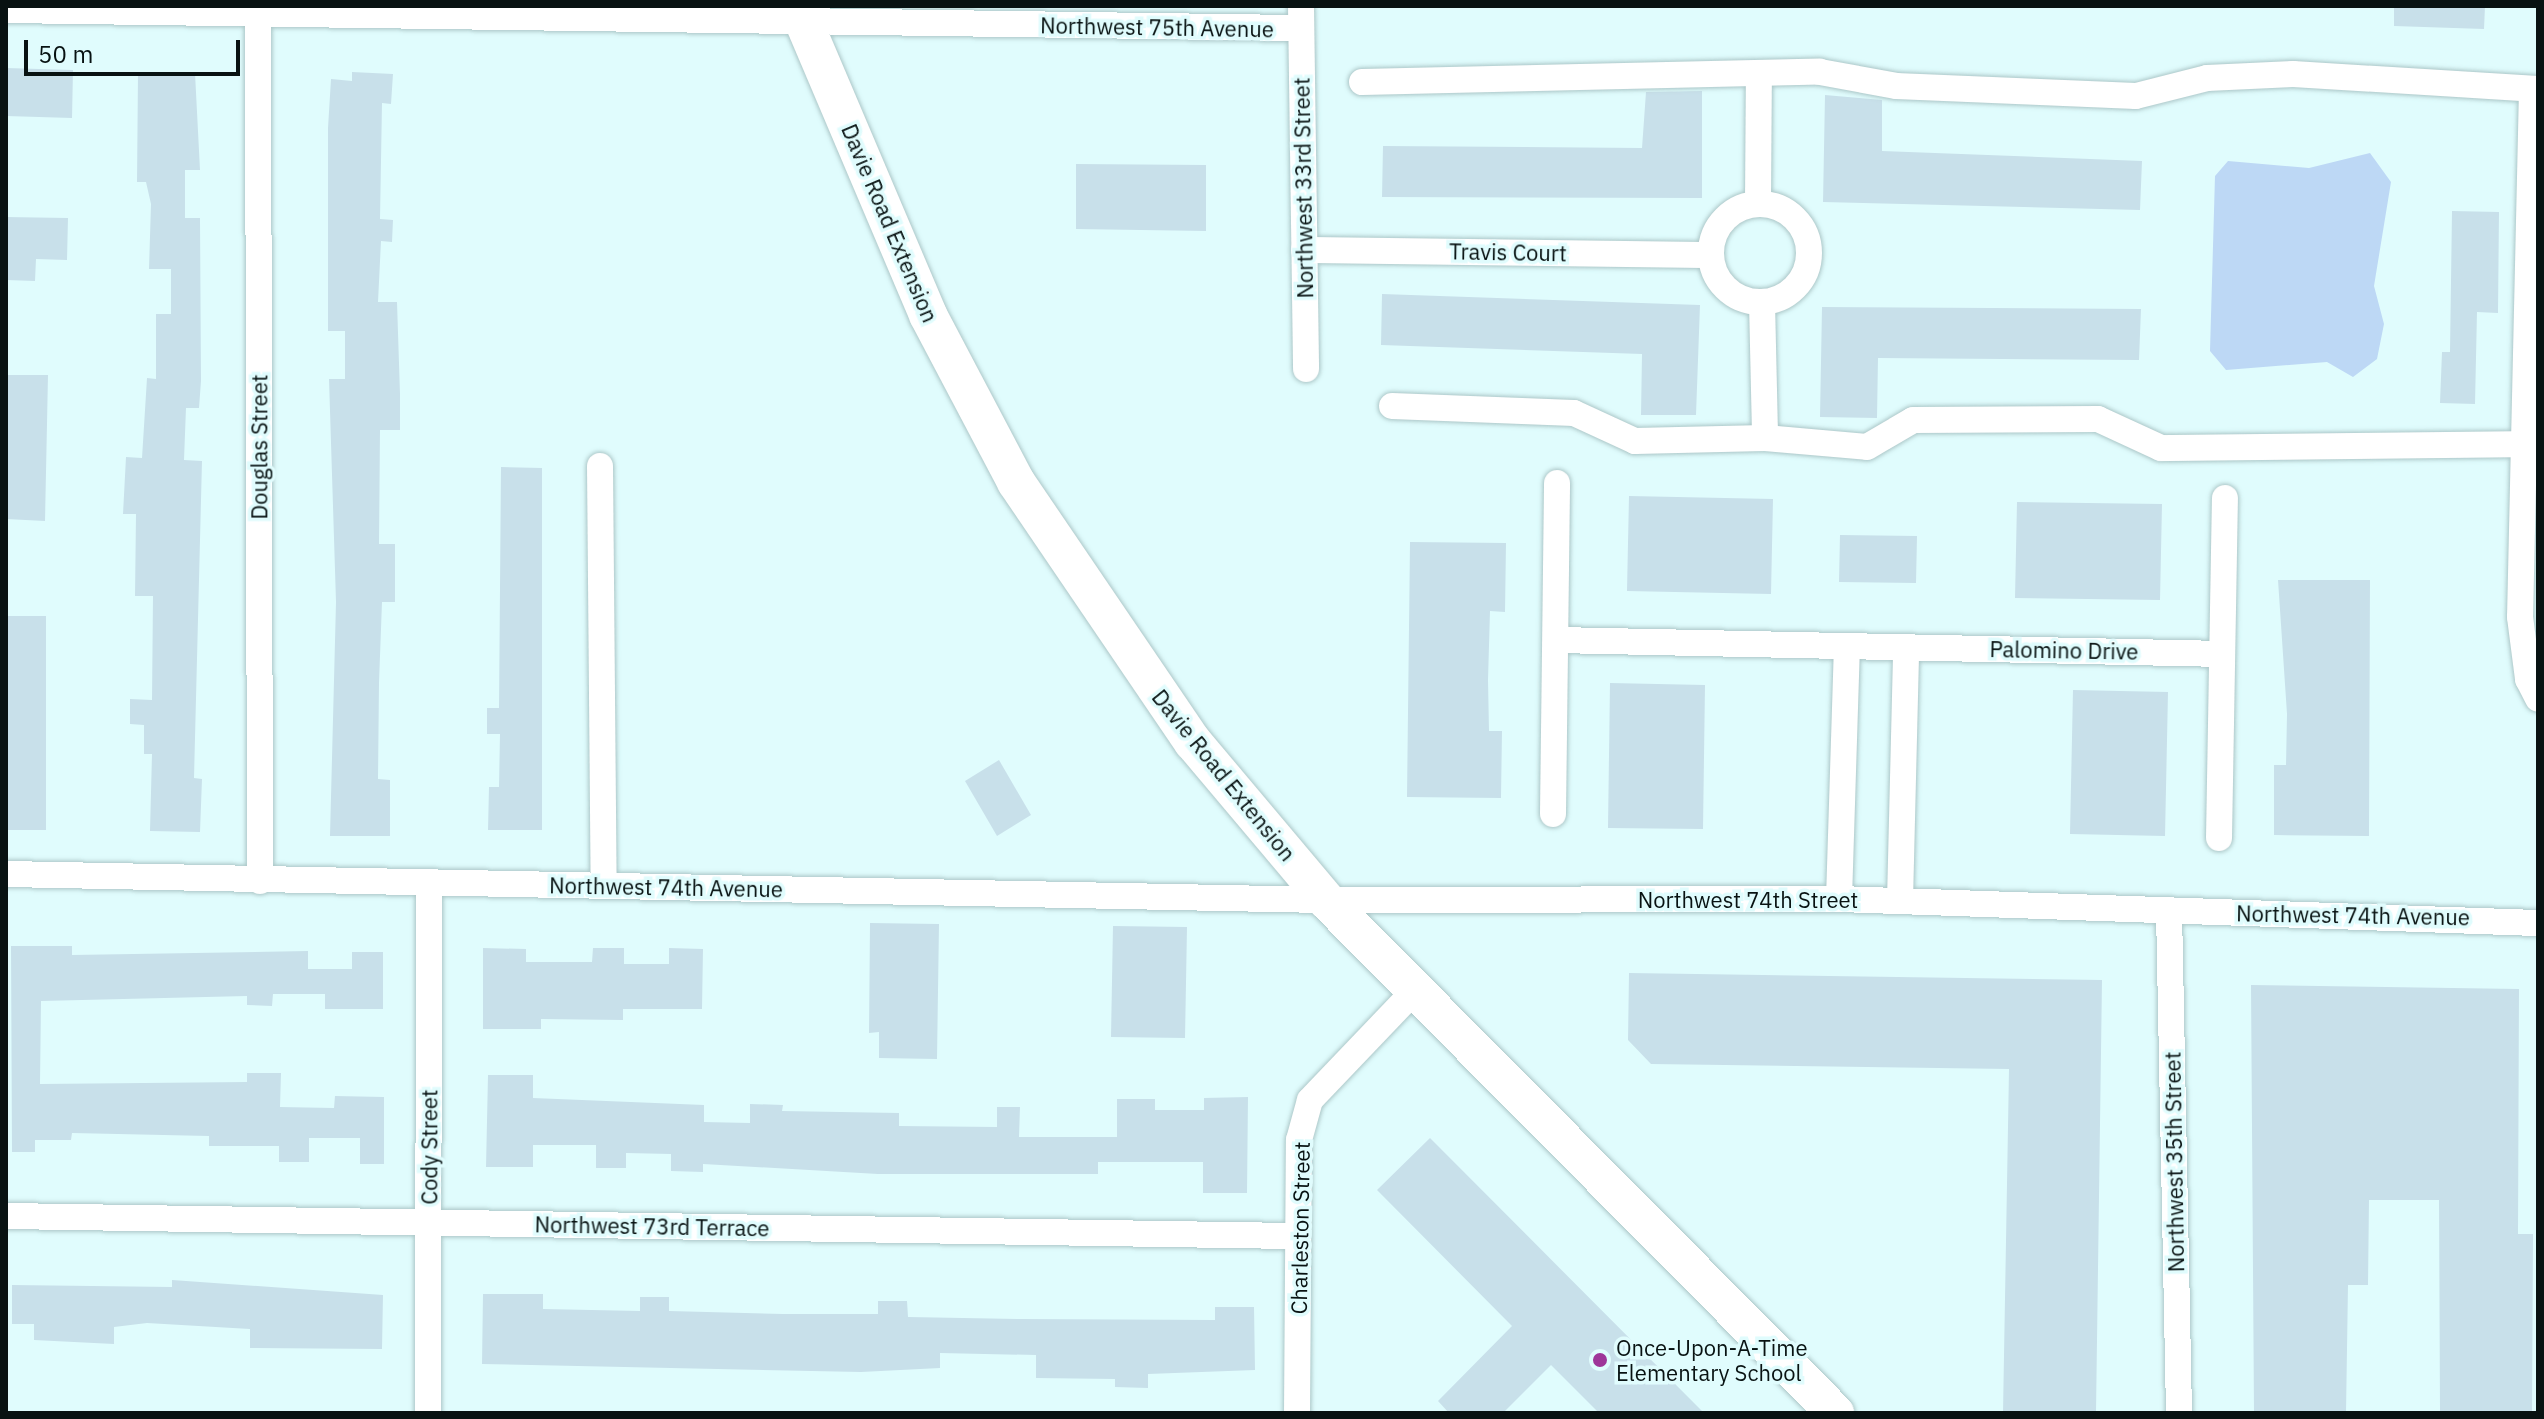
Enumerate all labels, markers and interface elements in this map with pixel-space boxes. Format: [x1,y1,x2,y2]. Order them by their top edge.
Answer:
street label: Northwest 75th Avenue [1040,12,1274,42]
scale bar [28,24,244,74]
text: 50 m [38,38,93,70]
street label: Northwest 33rd Street [1288,77,1318,299]
street label: Davie Road Extension [836,120,944,326]
street label: Travis Court [1449,238,1567,266]
street label: Douglas Street [246,374,272,520]
street label: Palomino Drive [1989,636,2139,664]
street label: Davie Road Extension [1147,684,1301,866]
street label: Northwest 74th Avenue [549,872,783,902]
street label: Northwest 74th Street [1638,887,1858,913]
street label: Northwest 74th Avenue [2236,900,2470,930]
street label: Northwest 35th Street [2159,1051,2189,1273]
street label: Cody Street [416,1089,442,1205]
street label: Charleston Street [1285,1141,1315,1315]
street label: Northwest 73rd Terrace [534,1211,770,1241]
place label: Once-Upon-A-Time Elementary School [1616,1334,1808,1386]
marker: Once-Upon-A-Time Elementary School [1591,1351,1609,1369]

